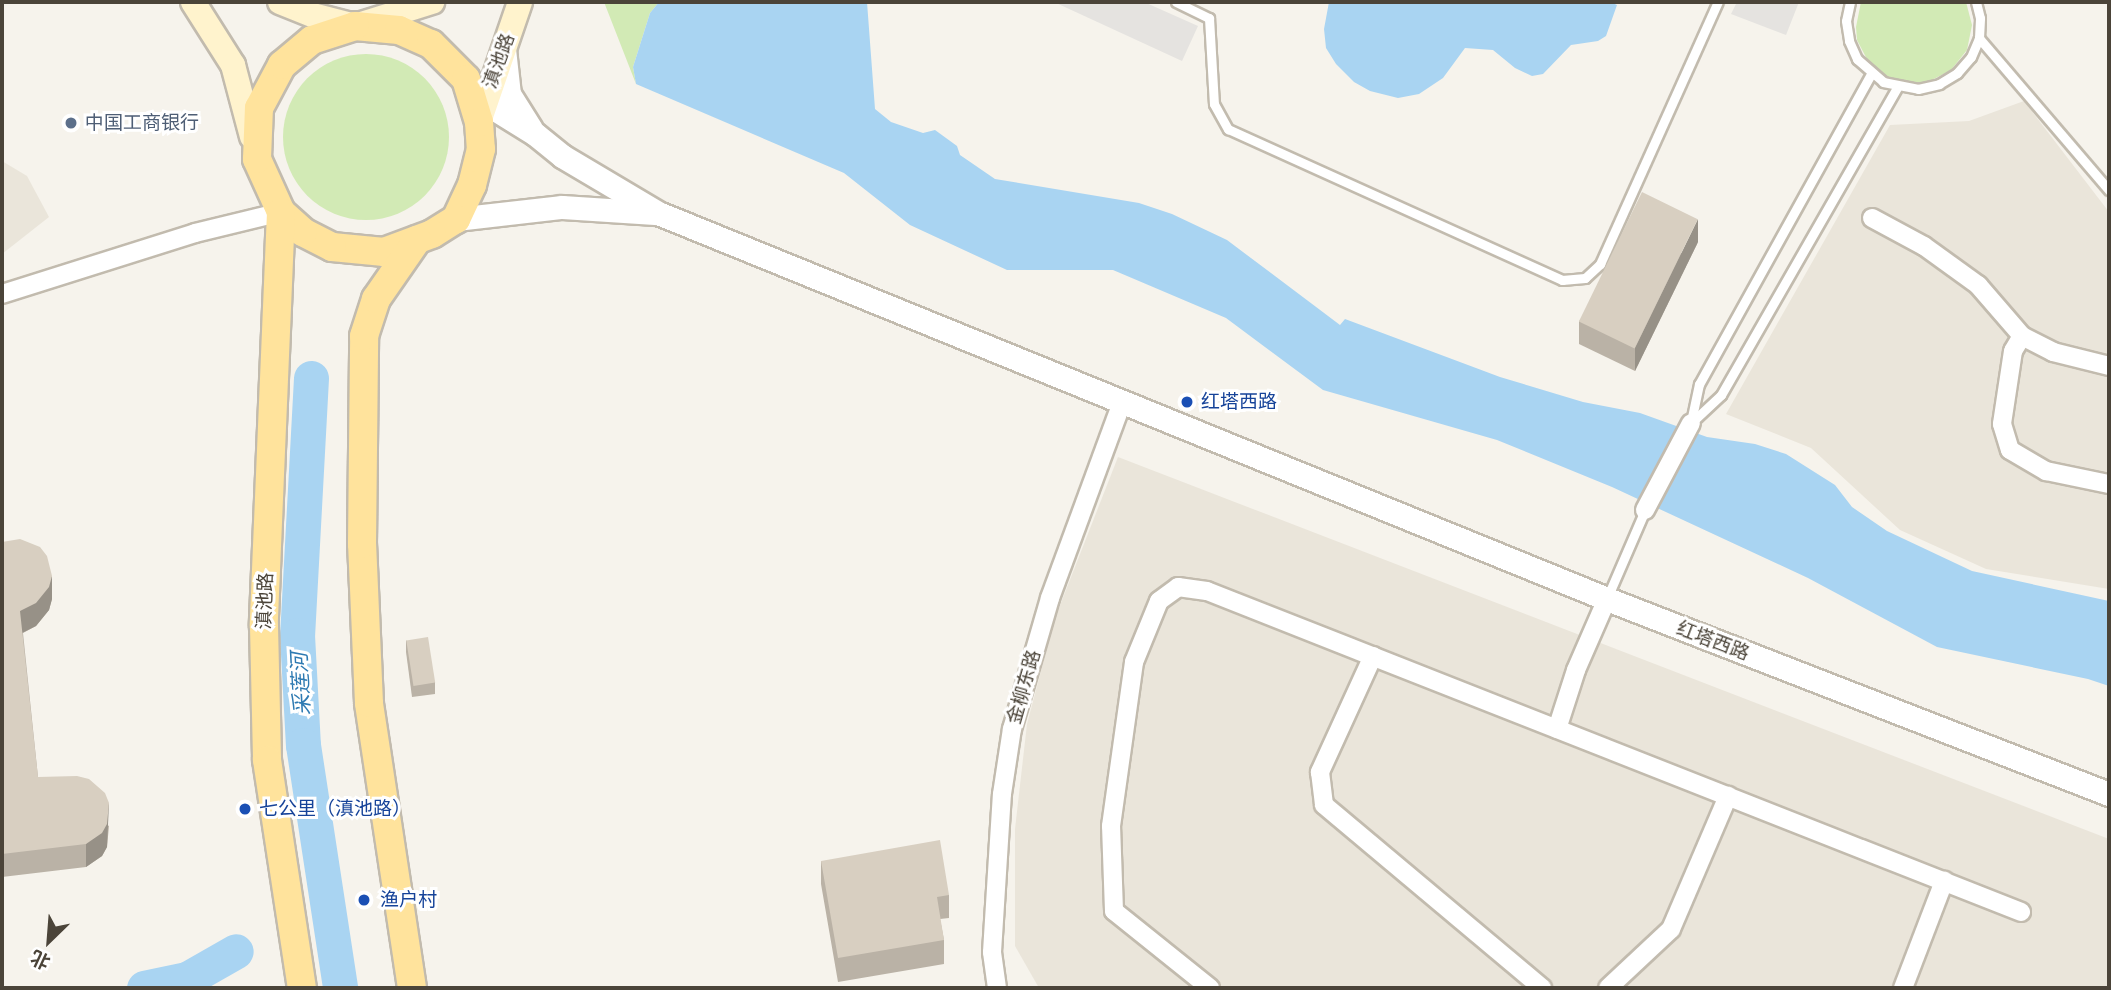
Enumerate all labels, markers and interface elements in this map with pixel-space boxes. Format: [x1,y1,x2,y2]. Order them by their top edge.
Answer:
street label: 滇池路 [479,30,519,92]
place label: 中国工商银行 [85,112,199,134]
marker: 中国工商银行 [63,115,79,131]
place label: 红塔西路 [1201,391,1277,413]
marker: 红塔西路 [1179,394,1195,410]
street label: 滇池路 [253,572,277,630]
street label: 红塔西路 [1673,617,1753,665]
street label: 金柳东路 [1003,647,1045,727]
water label: 采莲河 [286,652,314,716]
place label: 七公里（滇池路） [259,798,411,820]
marker: 七公里（滇池路） [237,801,253,817]
place label: 渔户村 [380,889,437,911]
marker: 渔户村 [354,890,374,910]
north arrow [14,906,84,976]
text: 北 [26,944,54,976]

